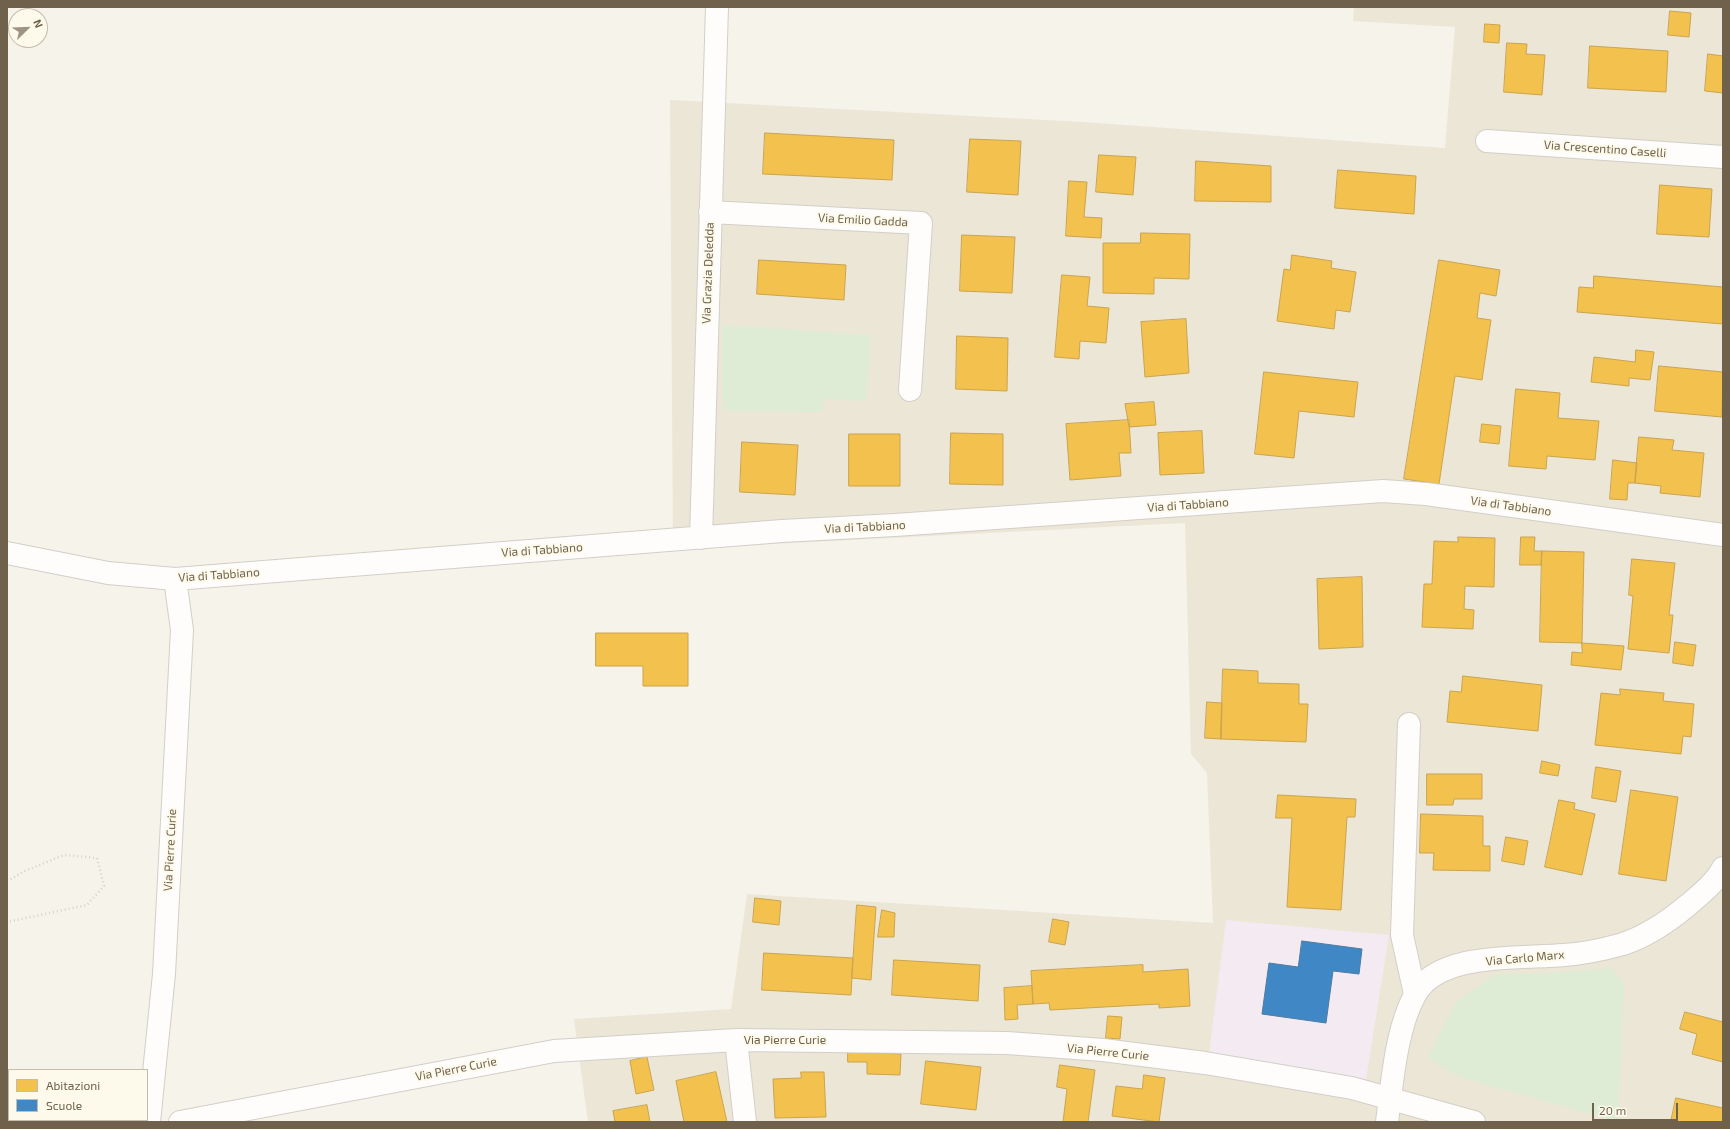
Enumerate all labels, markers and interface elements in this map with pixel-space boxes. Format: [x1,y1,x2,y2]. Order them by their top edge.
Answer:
north arrow [8,8,48,48]
text: N [31,17,46,30]
street label: Via Crescentino Caselli [1543,138,1667,160]
street label: Via Emilio Gadda [818,210,908,230]
street label: Via Grazia Deledda [699,222,717,324]
street label: Via di Tabbiano [1470,493,1552,519]
street label: Via di Tabbiano [1147,495,1229,515]
street label: Via di Tabbiano [824,518,906,536]
street label: Via di Tabbiano [501,540,583,560]
street label: Via di Tabbiano [178,565,260,585]
street label: Via Pierre Curie [161,808,179,892]
street label: Via Carlo Marx [1485,947,1565,969]
street label: Via Pierre Curie [744,1033,826,1047]
street label: Via Pierre Curie [1066,1041,1150,1063]
street label: Via Pierre Curie [414,1054,498,1084]
legend [8,1069,148,1121]
text: Abitazioni [46,1078,100,1092]
scale bar [1594,1095,1680,1121]
text: Scuole [46,1098,82,1112]
text: 20 m [1599,1103,1626,1117]

